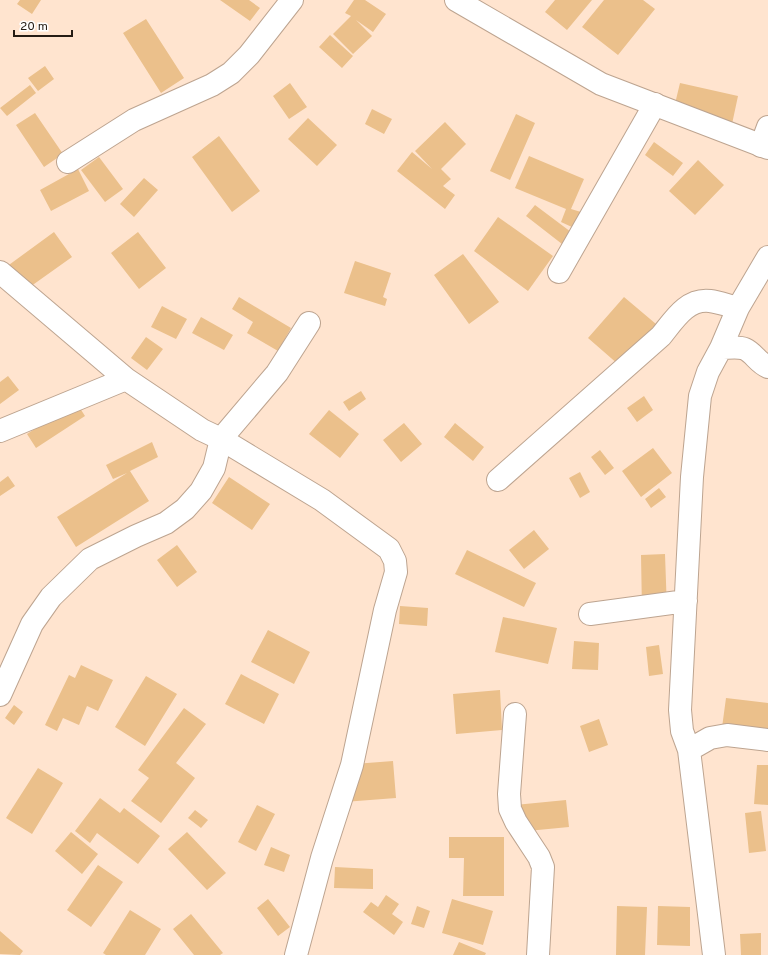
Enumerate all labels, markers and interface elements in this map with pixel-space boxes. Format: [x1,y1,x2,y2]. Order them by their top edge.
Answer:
scale bar [14,12,72,38]
text: 20 m [20,19,48,35]

